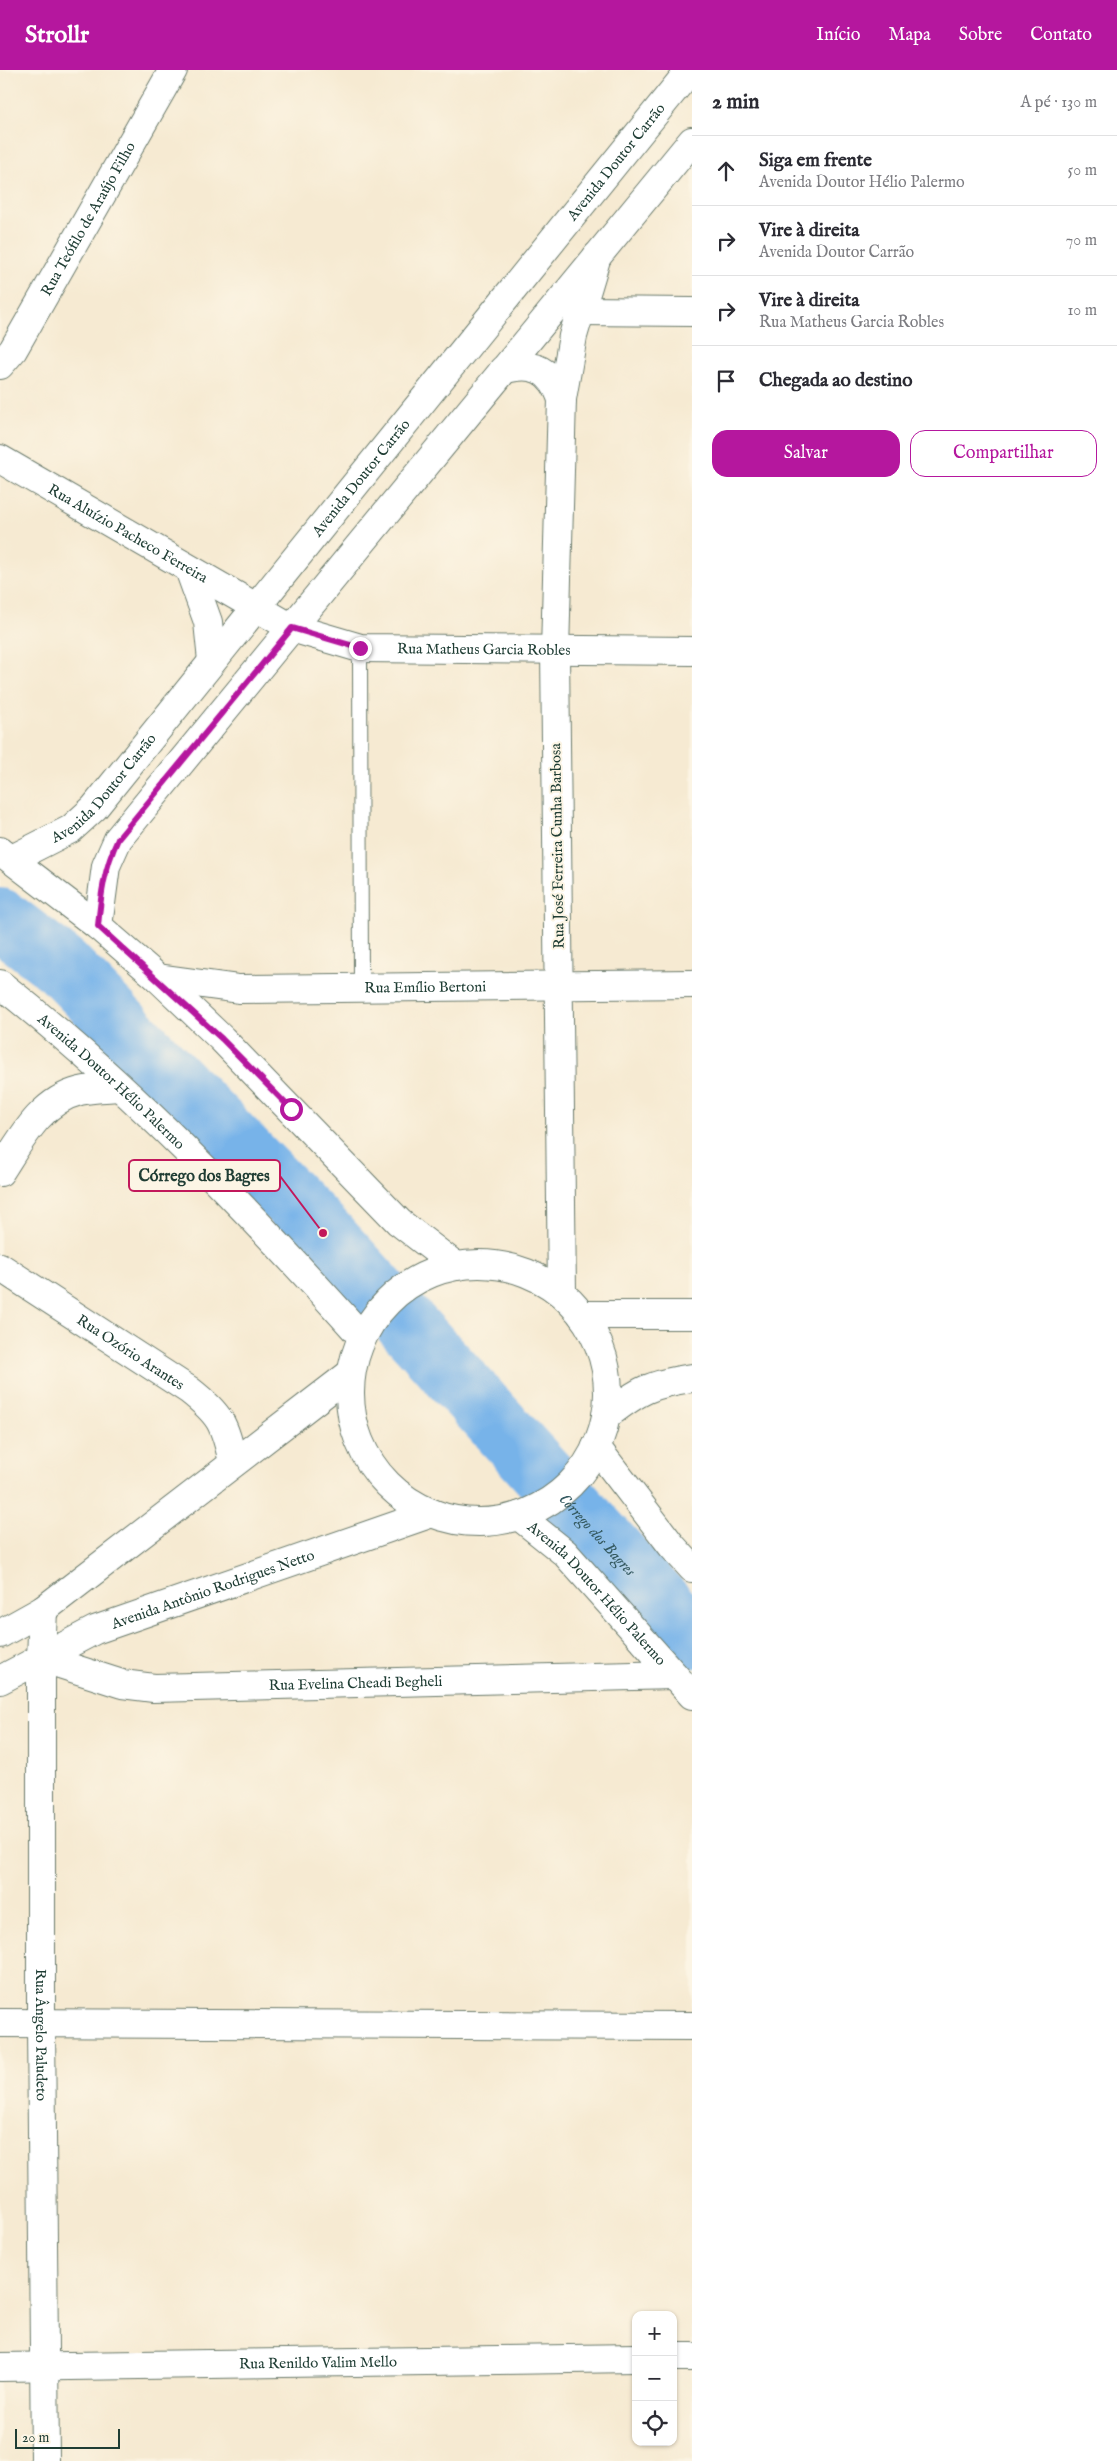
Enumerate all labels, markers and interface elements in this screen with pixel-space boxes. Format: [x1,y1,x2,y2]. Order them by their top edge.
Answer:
text: Strollr [25,20,89,51]
text: Início [816,24,861,47]
text: Mapa [889,24,931,47]
text: Sobre [959,24,1002,47]
text: Contato [1030,24,1092,47]
text: 2 min [712,89,759,116]
text: A pé · 130 m [1021,93,1097,113]
street label: Avenida Doutor Carrão [563,99,669,225]
street label: Rua Teófilo de Araújo Filho [37,139,140,299]
text: Siga em frente [759,149,872,173]
icon: ahead [712,157,740,185]
text: 50 m [1068,161,1097,181]
text: Avenida Doutor Hélio Palermo [759,173,965,193]
text: Vire à direita [759,219,859,243]
icon: right [712,227,740,255]
text: 70 m [1066,231,1097,251]
text: Avenida Doutor Carrão [759,243,914,263]
text: Vire à direita [759,289,859,313]
icon: right [712,297,740,325]
text: 10 m [1067,301,1097,321]
text: Rua Matheus Garcia Robles [759,313,944,333]
icon: arrive [712,367,740,395]
text: Chegada ao destino [759,369,912,393]
street label: Avenida Doutor Carrão [307,415,414,541]
button: Salvar [712,430,900,477]
button: Compartilhar [910,430,1097,477]
street label: Rua Aluízio Pacheco Ferreira [45,480,212,588]
route end [349,637,372,660]
street label: Rua Matheus Garcia Robles [397,639,571,660]
street label: Avenida Doutor Carrão [47,730,161,848]
street label: Rua José Ferreira Cunha Barbosa [546,743,569,949]
street label: Rua Emílio Bertoni [364,977,486,998]
street label: Avenida Doutor Hélio Palermo [33,1009,189,1154]
route start [280,1098,303,1121]
callout: Córrego dos Bagres [129,1160,280,1191]
text: Córrego dos Bagres [138,1167,270,1187]
street label: Rua Ozório Arantes [73,1311,188,1394]
water label: Córrego dos Bagres [554,1490,640,1581]
street label: Avenida Doutor Hélio Palermo [522,1517,670,1670]
street label: Avenida Antônio Rodrigues Netto [108,1546,317,1634]
street label: Rua Evelina Cheadi Begheli [268,1672,443,1695]
street label: Rua Ângelo Paludeto [31,1969,51,2101]
map controls [632,2311,677,2446]
button: + [632,2311,677,2356]
street label: Rua Renildo Valim Mello [239,2352,397,2374]
button: − [632,2356,677,2401]
button: locate [632,2401,677,2446]
scale bar [15,2426,120,2449]
text: 20 m [22,2429,49,2447]

